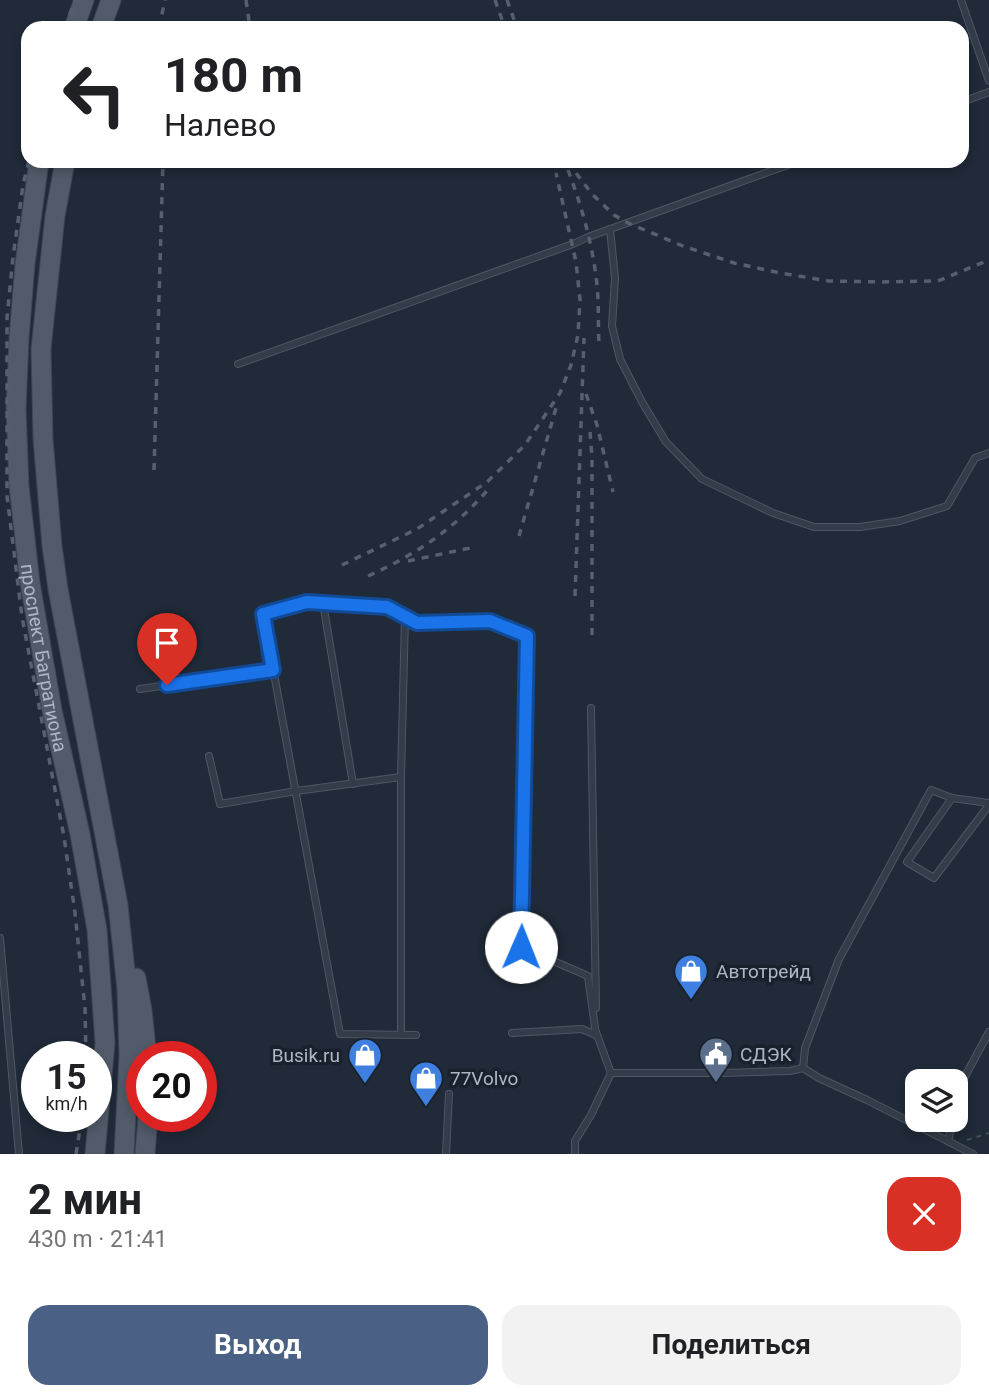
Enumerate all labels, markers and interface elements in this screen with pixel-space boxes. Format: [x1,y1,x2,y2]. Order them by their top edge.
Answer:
text: 180 m [164,47,303,104]
icon: left [49,49,140,140]
text: Налево [164,106,276,144]
street label: проспект Багратиона [16,562,73,754]
pin [137,613,197,685]
icon: arrive [148,624,186,662]
position arrow [484,910,558,984]
shop icon: Автотрейд [672,952,710,1001]
place label: Автотрейд [716,960,811,983]
public building icon: СДЭК [697,1035,735,1084]
shop icon: Busik.ru [346,1036,384,1085]
speed limit sign: 20 [126,1041,217,1132]
place label: СДЭК [740,1043,792,1066]
place label: Busik.ru [272,1044,340,1067]
text: 15 [46,1057,87,1098]
shop icon: 77Volvo [407,1059,445,1108]
place label: 77Volvo [450,1067,518,1090]
map controls [905,1069,968,1132]
button: layers [905,1069,968,1132]
text: km/h [45,1093,88,1114]
text: 2 мин [28,1175,142,1224]
button: close [887,1177,961,1251]
text: 430 m · 21:41 [28,1226,167,1253]
button: Выход [28,1305,488,1385]
button: Поделиться [502,1305,961,1385]

